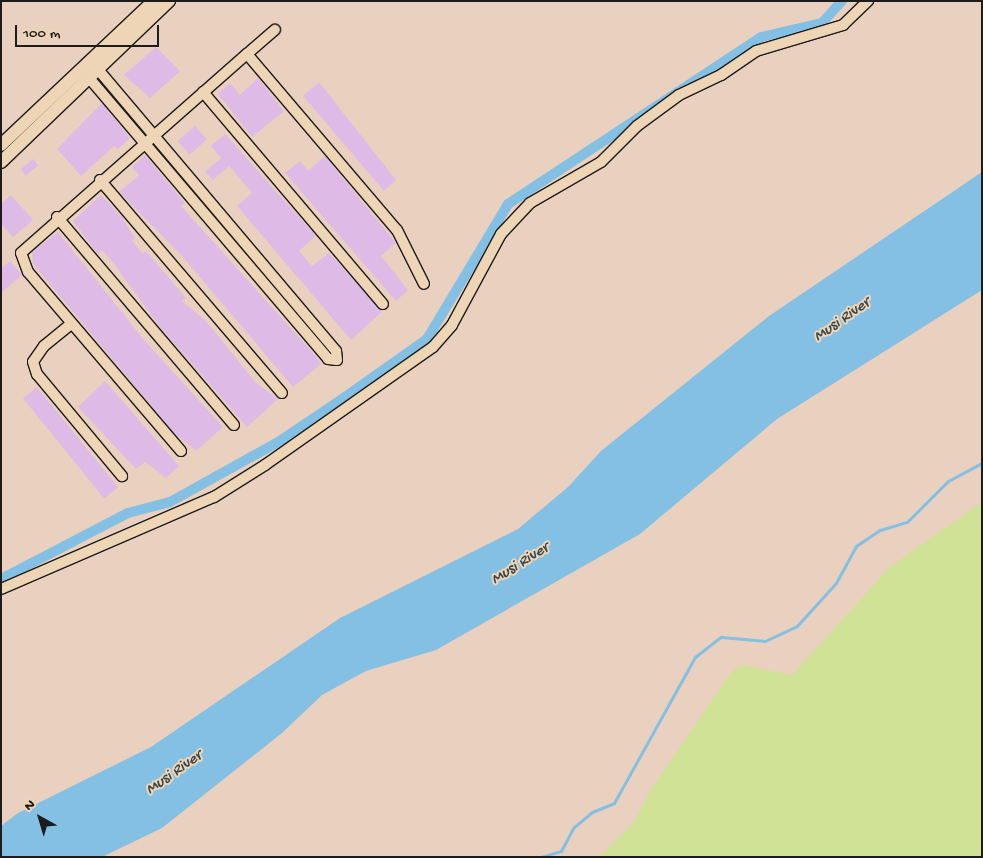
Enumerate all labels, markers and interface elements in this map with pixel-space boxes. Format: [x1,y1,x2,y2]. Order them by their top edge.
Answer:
scale bar [18,15,161,47]
text: 100 m [23,25,60,43]
water label: Musi River [811,295,875,347]
water label: Musi River [489,540,553,590]
water label: Musi River [143,748,207,800]
north arrow [15,793,65,843]
text: N [21,796,39,815]

